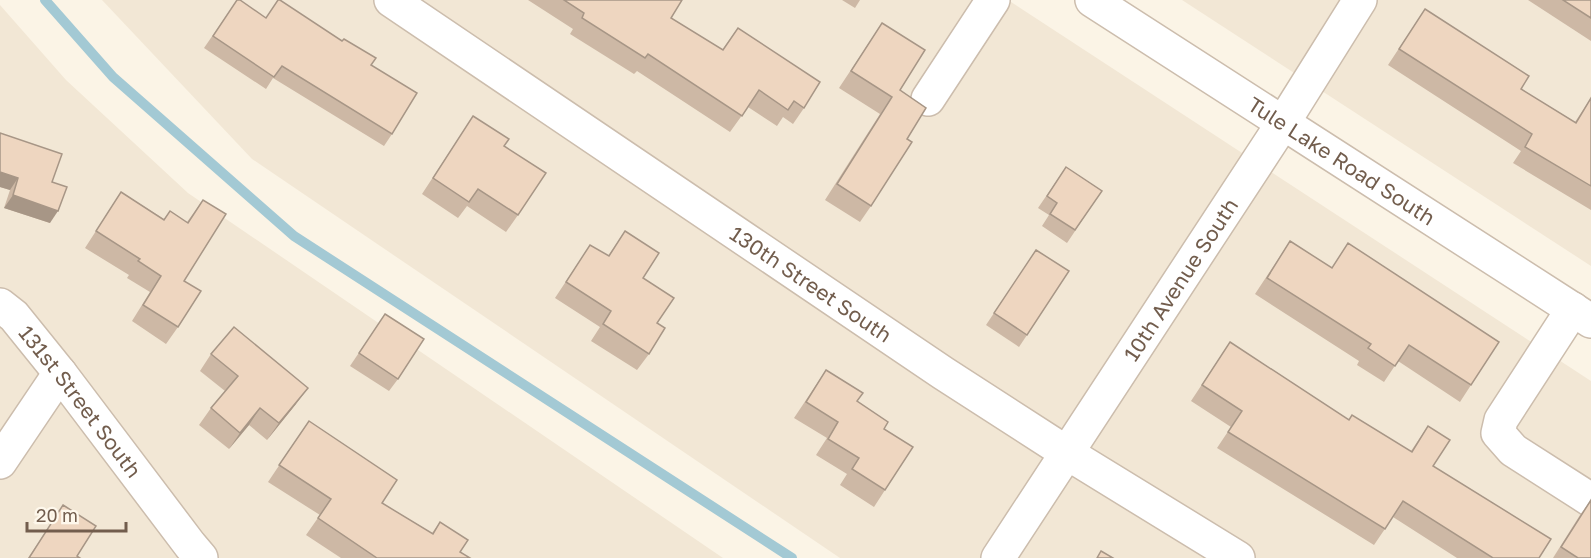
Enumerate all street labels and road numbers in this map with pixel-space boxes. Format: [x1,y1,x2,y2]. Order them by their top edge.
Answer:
street label: Tule Lake Road South [1243,91,1440,230]
street label: 10th Avenue South [1118,193,1243,366]
street label: 130th Street South [725,220,897,348]
street label: 131st Street South [14,320,147,483]

